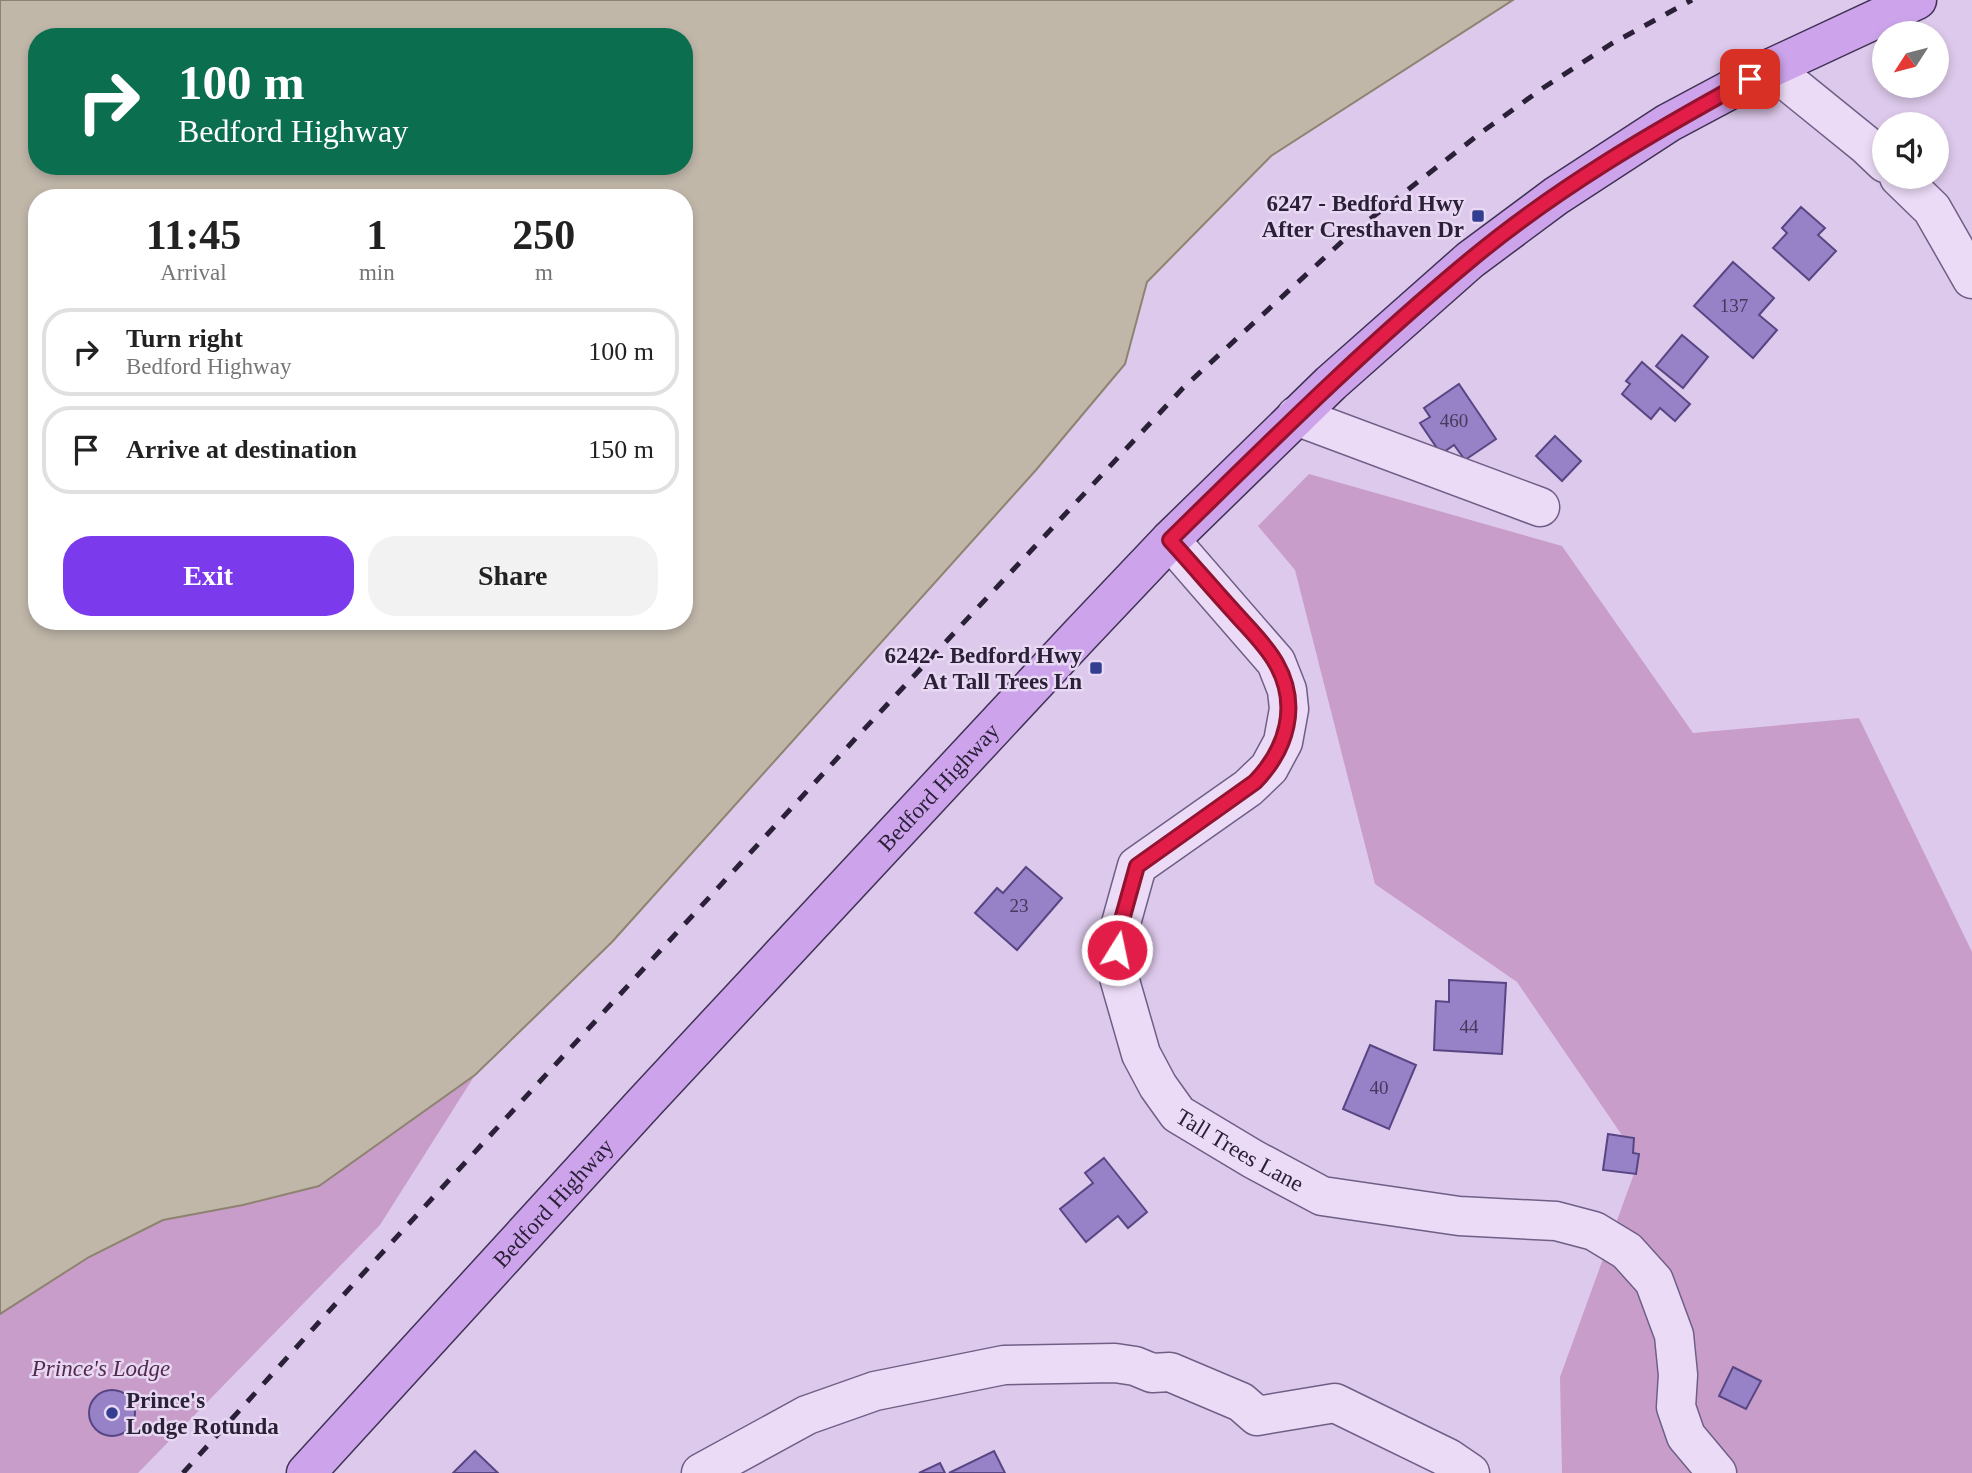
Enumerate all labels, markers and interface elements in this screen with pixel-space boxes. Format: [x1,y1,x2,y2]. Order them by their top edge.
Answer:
north arrow [1872,21,1950,98]
map controls [1872,21,1949,189]
pin [1720,49,1780,109]
text: 100 m [178,55,305,110]
icon: right [63,56,154,147]
icon: arrive [1731,60,1769,98]
button: sound [1872,112,1949,189]
text: Bedford Highway [178,113,408,149]
place label: 6247 - Bedford Hwy After Cresthaven Dr [1262,191,1464,242]
marker: 6247 - Bedford Hwy After Cresthaven Dr [1470,208,1486,224]
text: 11:45 [146,212,241,258]
text: 1 [366,212,387,258]
text: 250 [512,212,575,258]
text: Arrival [160,260,227,285]
text: min [359,260,395,285]
text: m [535,260,553,285]
house number: 137 [1720,295,1748,316]
text: Turn right [126,324,243,353]
icon: right [67,333,105,371]
text: 100 m [588,337,654,366]
text: Bedford Highway [126,354,291,379]
house number: 460 [1440,410,1468,431]
icon: arrive [67,431,105,469]
text: Arrive at destination [126,435,357,464]
text: 150 m [588,435,654,464]
button: Exit [63,536,354,616]
button: Share [368,536,658,616]
place label: 6242 - Bedford Hwy At Tall Trees Ln [885,643,1082,694]
marker: 6242 - Bedford Hwy At Tall Trees Ln [1088,660,1104,676]
street label: Bedford Highway [873,718,1005,856]
house number: 23 [1010,895,1029,916]
position arrow [1080,913,1154,987]
house number: 44 [1460,1016,1479,1037]
house number: 40 [1370,1077,1389,1098]
street label: Tall Trees Lane [1171,1104,1308,1197]
street label: Bedford Highway [488,1133,619,1273]
park label: Prince's Lodge [31,1356,170,1381]
place label: Prince's Lodge Rotunda [126,1388,279,1439]
marker: Prince's Lodge Rotunda [104,1405,120,1421]

